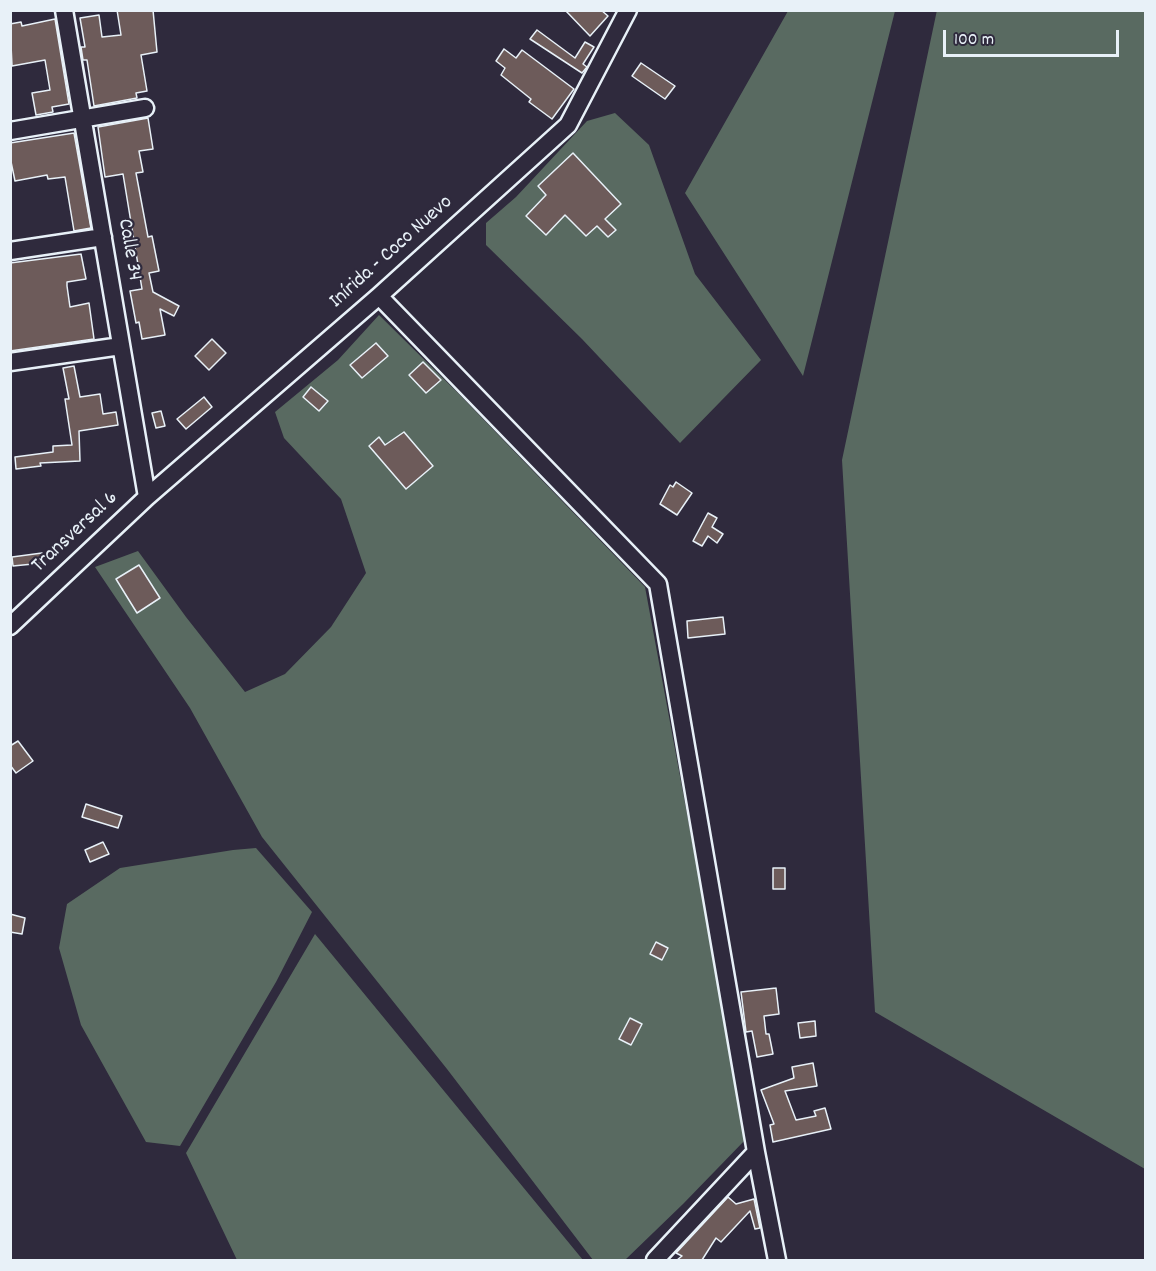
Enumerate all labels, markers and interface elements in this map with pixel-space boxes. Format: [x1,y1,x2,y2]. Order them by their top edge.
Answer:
scale bar [946,18,1122,56]
text: 100 m [954,28,994,53]
street label: Inírida - Coco Nuevo [325,191,459,315]
street label: Calle 34 [110,217,146,283]
street label: Transversal 6 [27,487,125,579]

